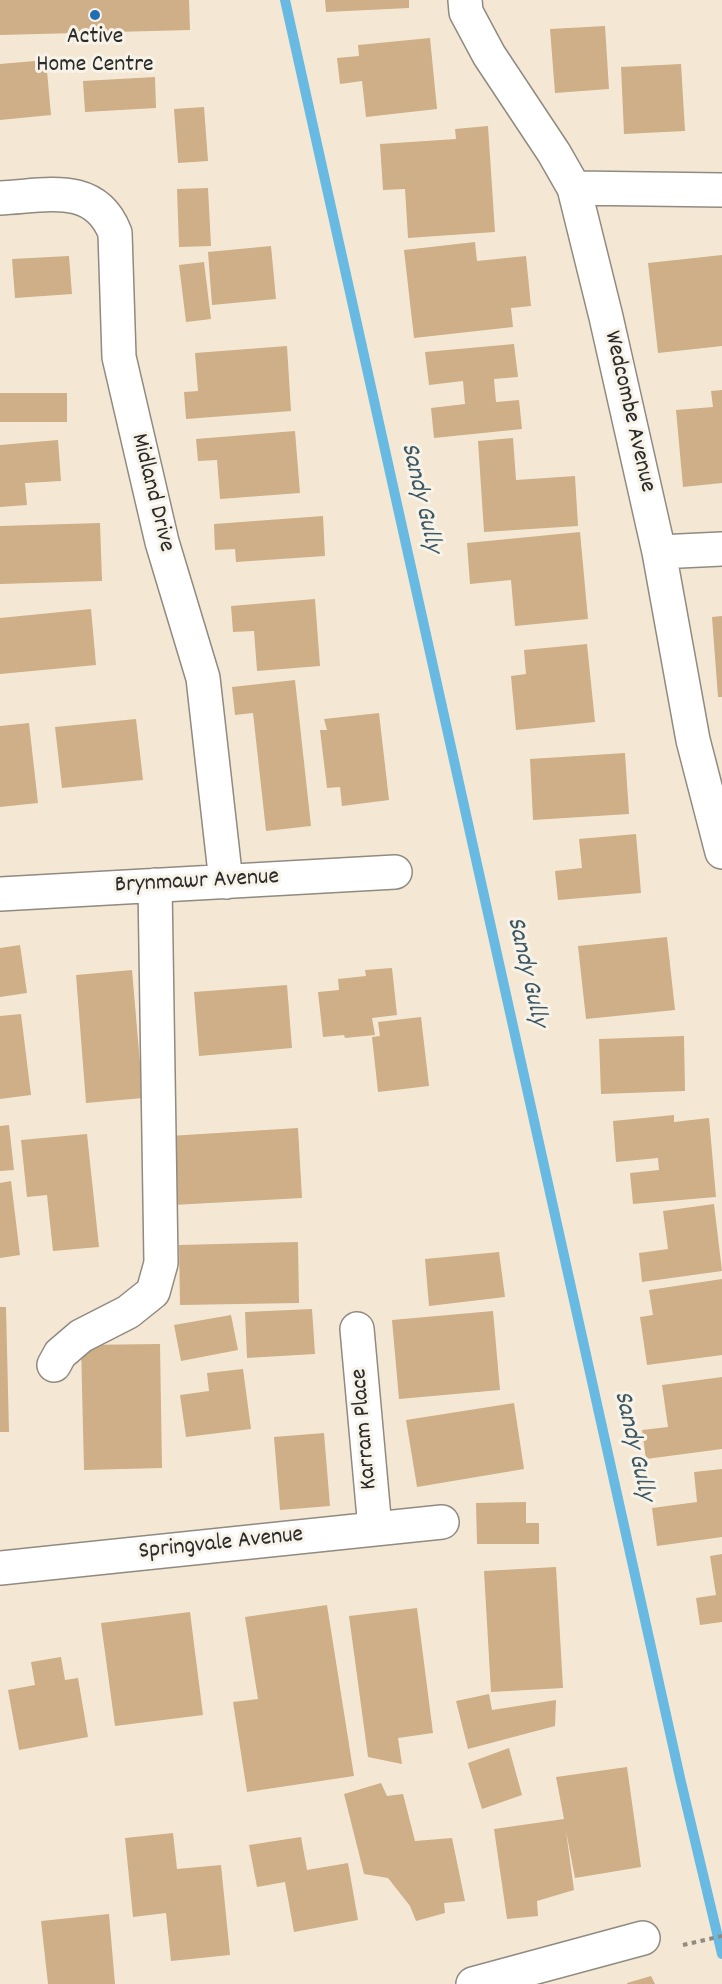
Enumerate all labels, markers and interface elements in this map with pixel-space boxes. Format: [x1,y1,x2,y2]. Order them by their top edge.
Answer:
marker: Active Home Centre [88,8,102,22]
place label: Active Home Centre [36,25,154,81]
street label: Wedcombe Avenue [595,329,661,495]
street label: Midland Drive [122,431,180,555]
water label: Sandy Gully [391,440,447,556]
street label: Brynmawr Avenue [114,864,280,902]
water label: Sandy Gully [497,914,553,1030]
street label: Karram Place [346,1367,386,1491]
water label: Sandy Gully [604,1388,660,1504]
street label: Springvale Avenue [137,1522,305,1568]

